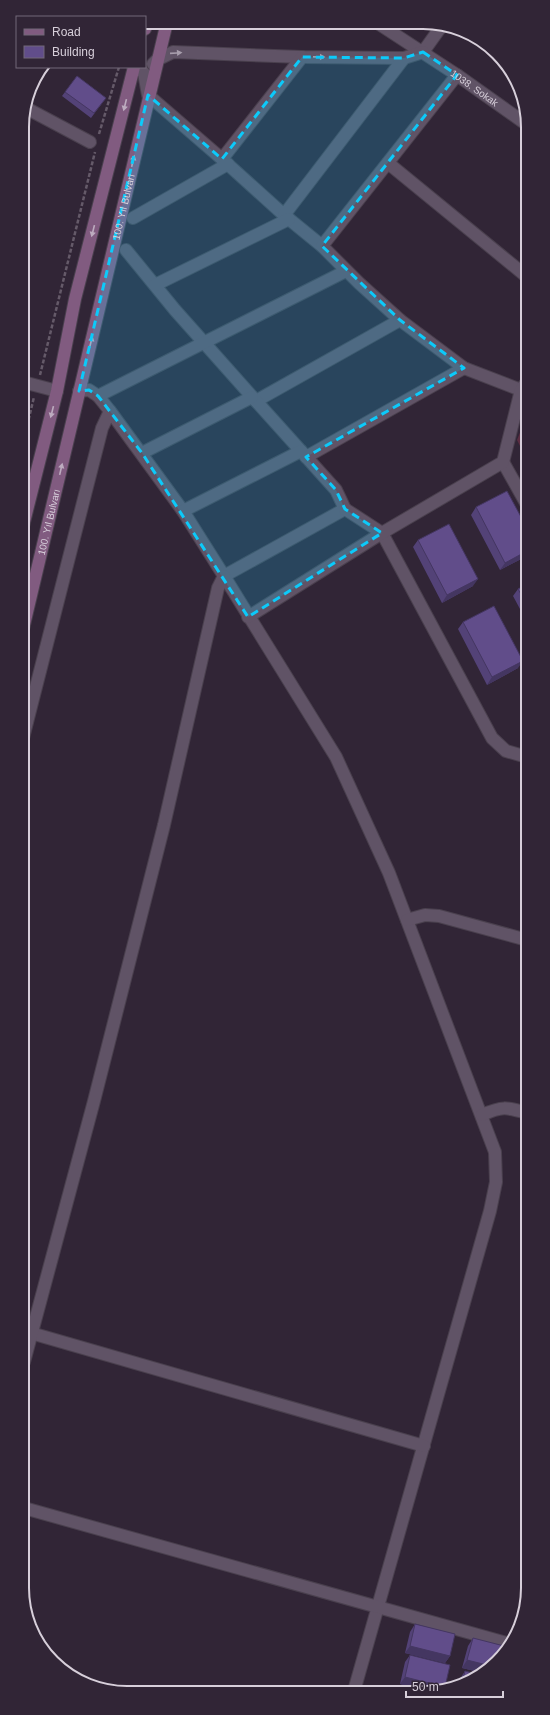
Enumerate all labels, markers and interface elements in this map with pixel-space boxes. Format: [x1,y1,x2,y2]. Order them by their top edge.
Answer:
legend [16,16,146,68]
text: Road [52,25,81,39]
text: Building [52,45,95,59]
one-way arrow [169,49,182,56]
one-way arrow [313,54,326,60]
street label: 1038. Sokak [449,68,501,109]
one-way arrow [121,99,127,111]
one-way arrow [131,155,137,167]
street label: 100. Yıl Bulvarı [110,173,137,241]
one-way arrow [89,225,95,237]
one-way arrow [88,336,94,348]
one-way arrow [49,406,55,418]
one-way arrow [59,462,65,475]
street label: 100. Yıl Bulvarı [36,488,62,556]
scale bar [406,1673,503,1699]
text: 50 m [412,1680,439,1694]

